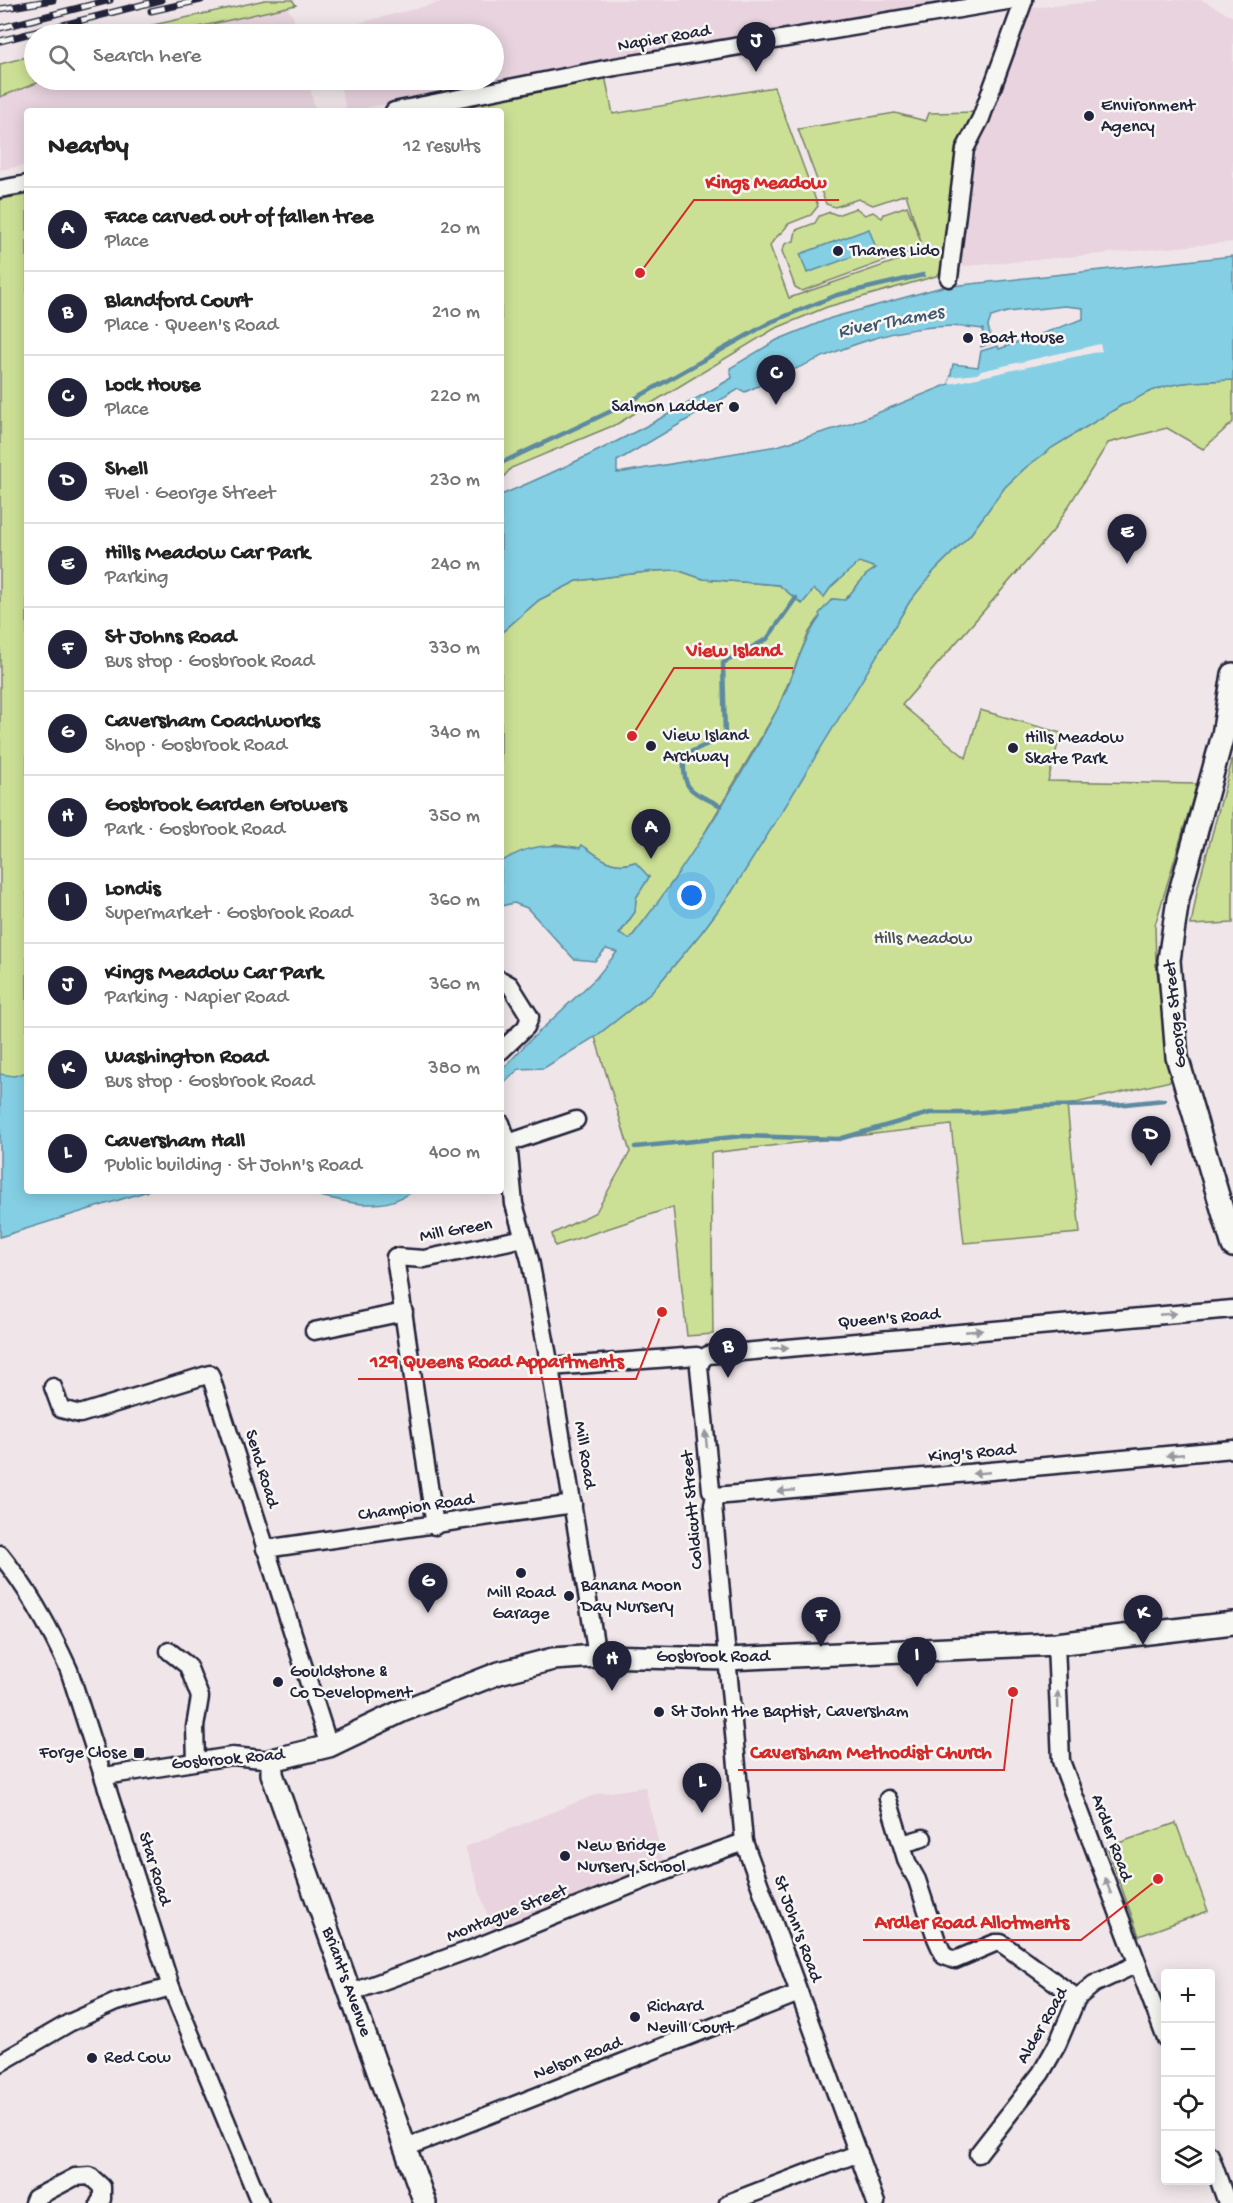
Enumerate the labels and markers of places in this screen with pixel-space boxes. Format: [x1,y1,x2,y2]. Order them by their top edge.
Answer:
pin: J [736,22,776,72]
place label: Environment Agency [1101,96,1196,138]
marker: Environment Agency [1082,109,1096,123]
callout: Kings Meadow [694,162,839,200]
place label: Thames Lido [849,241,940,262]
marker: Thames Lido [831,244,845,258]
place label: Boat House [979,328,1065,349]
marker: Boat House [961,331,975,345]
pin: C [756,356,796,405]
place label: Salmon Ladder [611,397,724,418]
marker: Salmon Ladder [727,400,741,414]
pin: E [1108,514,1146,564]
callout: View Island [674,630,793,668]
place label: View Island Archway [662,726,750,768]
place label: Hills Meadow Skate Park [1025,728,1124,770]
marker: View Island Archway [644,739,658,753]
marker: Hills Meadow Skate Park [1006,741,1020,755]
pin: A [632,810,670,859]
pin: D [1132,1116,1170,1166]
pin: B [708,1328,748,1378]
callout: 129 Queens Road Appartments [358,1341,636,1379]
pin: G [408,1564,448,1613]
marker: Mill Road Garage [514,1566,528,1580]
place label: Banana Moon Day Nursery [580,1576,682,1618]
place label: Mill Road Garage [487,1583,556,1625]
marker: Banana Moon Day Nursery [562,1589,576,1603]
pin: K [1124,1596,1162,1645]
pin: F [802,1598,840,1647]
pin: I [898,1638,936,1687]
pin: H [592,1642,632,1691]
place label: Gouldstone & Co Development [290,1662,413,1704]
marker: Gouldstone & Co Development [271,1675,285,1689]
place label: St John the Baptist, Caversham [671,1702,909,1723]
marker: St John the Baptist, Caversham [652,1705,666,1719]
callout: Caversham Methodist Church [738,1732,1004,1770]
place label: Forge Close [38,1743,128,1764]
marker: Forge Close [132,1746,146,1760]
pin: L [682,1764,722,1813]
place label: New Bridge Nursery School [577,1836,686,1878]
marker: New Bridge Nursery School [558,1849,572,1863]
callout: Ardler Road Allotments [863,1902,1081,1940]
place label: Richard Nevill Court [647,1997,735,2039]
marker: Richard Nevill Court [628,2010,642,2024]
place label: Red Cow [104,2048,171,2069]
marker: Red Cow [85,2051,99,2065]

